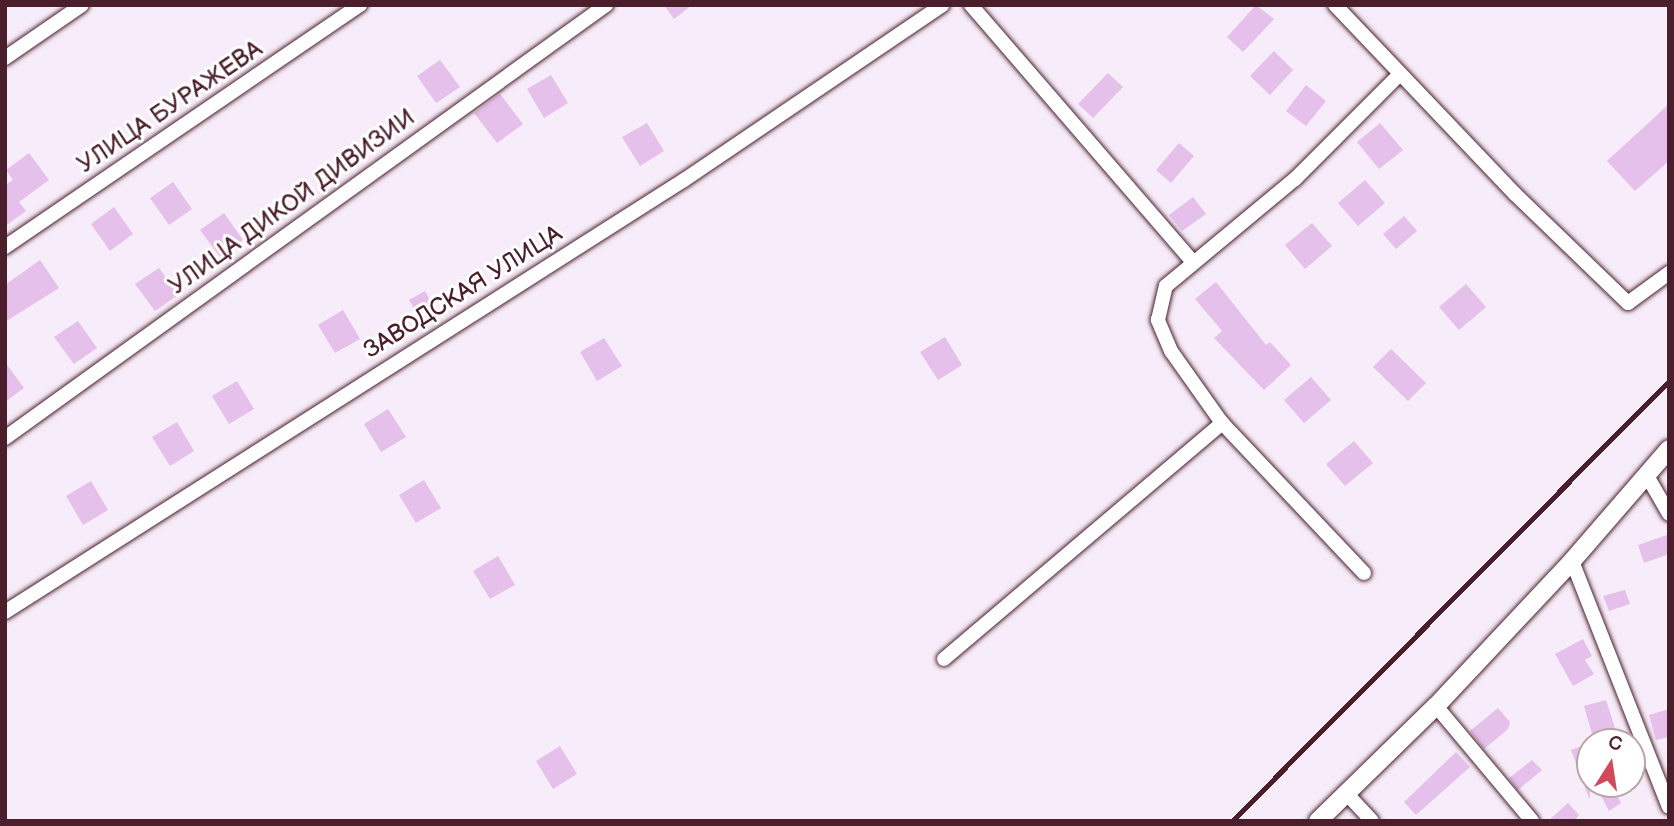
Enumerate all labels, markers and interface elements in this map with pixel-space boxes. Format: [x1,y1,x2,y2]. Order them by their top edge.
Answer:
street label: УЛИЦА БУРАЖЕВА [72,35,268,179]
street label: УЛИЦА ДИКОЙ ДИВИЗИИ [164,103,420,301]
street label: ЗАВОДСКАЯ УЛИЦА [359,219,567,365]
north arrow [1576,728,1646,798]
text: С [1606,731,1624,757]

